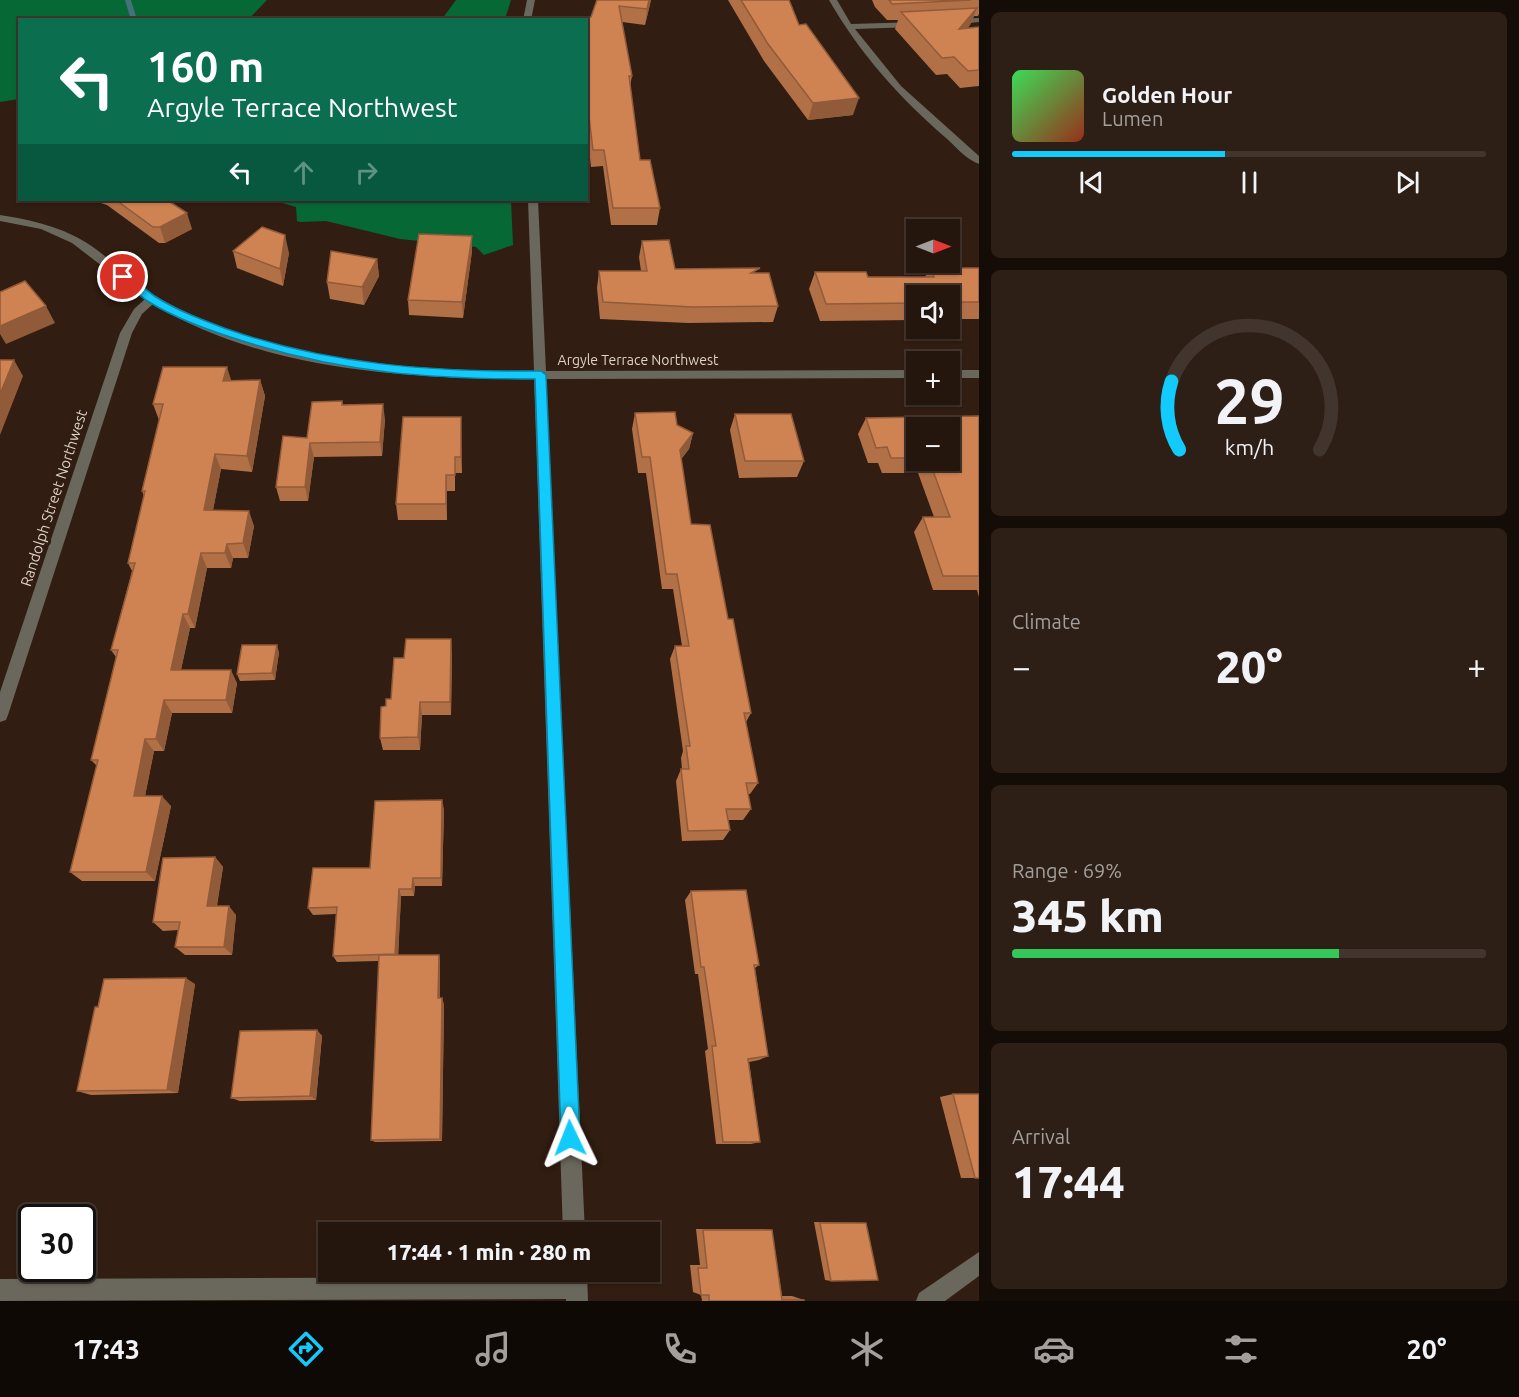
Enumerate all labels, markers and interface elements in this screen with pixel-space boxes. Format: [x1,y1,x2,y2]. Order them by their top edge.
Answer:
icon: left [48,42,126,120]
text: 160 m [147,43,264,90]
text: Golden Hour [1102,82,1232,107]
text: Argyle Terrace Northwest [147,92,457,122]
text: Lumen [1102,107,1163,130]
icon: left [224,156,257,189]
icon: ahead [287,156,320,189]
icon: right [350,156,383,189]
icon: previous [1075,166,1108,199]
icon: pause [1233,166,1266,199]
icon: next [1391,166,1424,199]
north arrow [906,219,960,273]
map controls [906,219,960,471]
pin [97,251,148,302]
icon: arrive [106,260,139,293]
button: sound [906,285,960,339]
button: + [906,351,960,405]
street label: Argyle Terrace Northwest [558,352,719,368]
text: 29 [1214,366,1284,436]
street label: Randolph Street Northwest [17,407,90,588]
button: − [906,417,960,471]
text: km/h [1224,435,1274,459]
text: Climate [1012,610,1081,633]
text: 20° [1215,641,1283,692]
text: − [1012,648,1031,685]
text: + [1467,648,1486,685]
text: Range · 69% [1012,859,1122,882]
text: 345 km [1012,890,1164,941]
position arrow [538,1106,602,1170]
text: Arrival [1012,1125,1070,1148]
text: 17:44 [1012,1156,1125,1207]
speed limit sign: 30 [18,1204,96,1282]
text: 17:44 · 1 min · 280 m [387,1239,591,1264]
icon: directions [285,1328,327,1370]
icon: music [472,1328,514,1370]
icon: phone [659,1328,701,1370]
icon: climate [846,1328,888,1370]
icon: car [1033,1328,1075,1370]
icon: filters [1220,1328,1262,1370]
text: 17:43 [72,1334,140,1364]
text: 20° [1406,1334,1446,1364]

